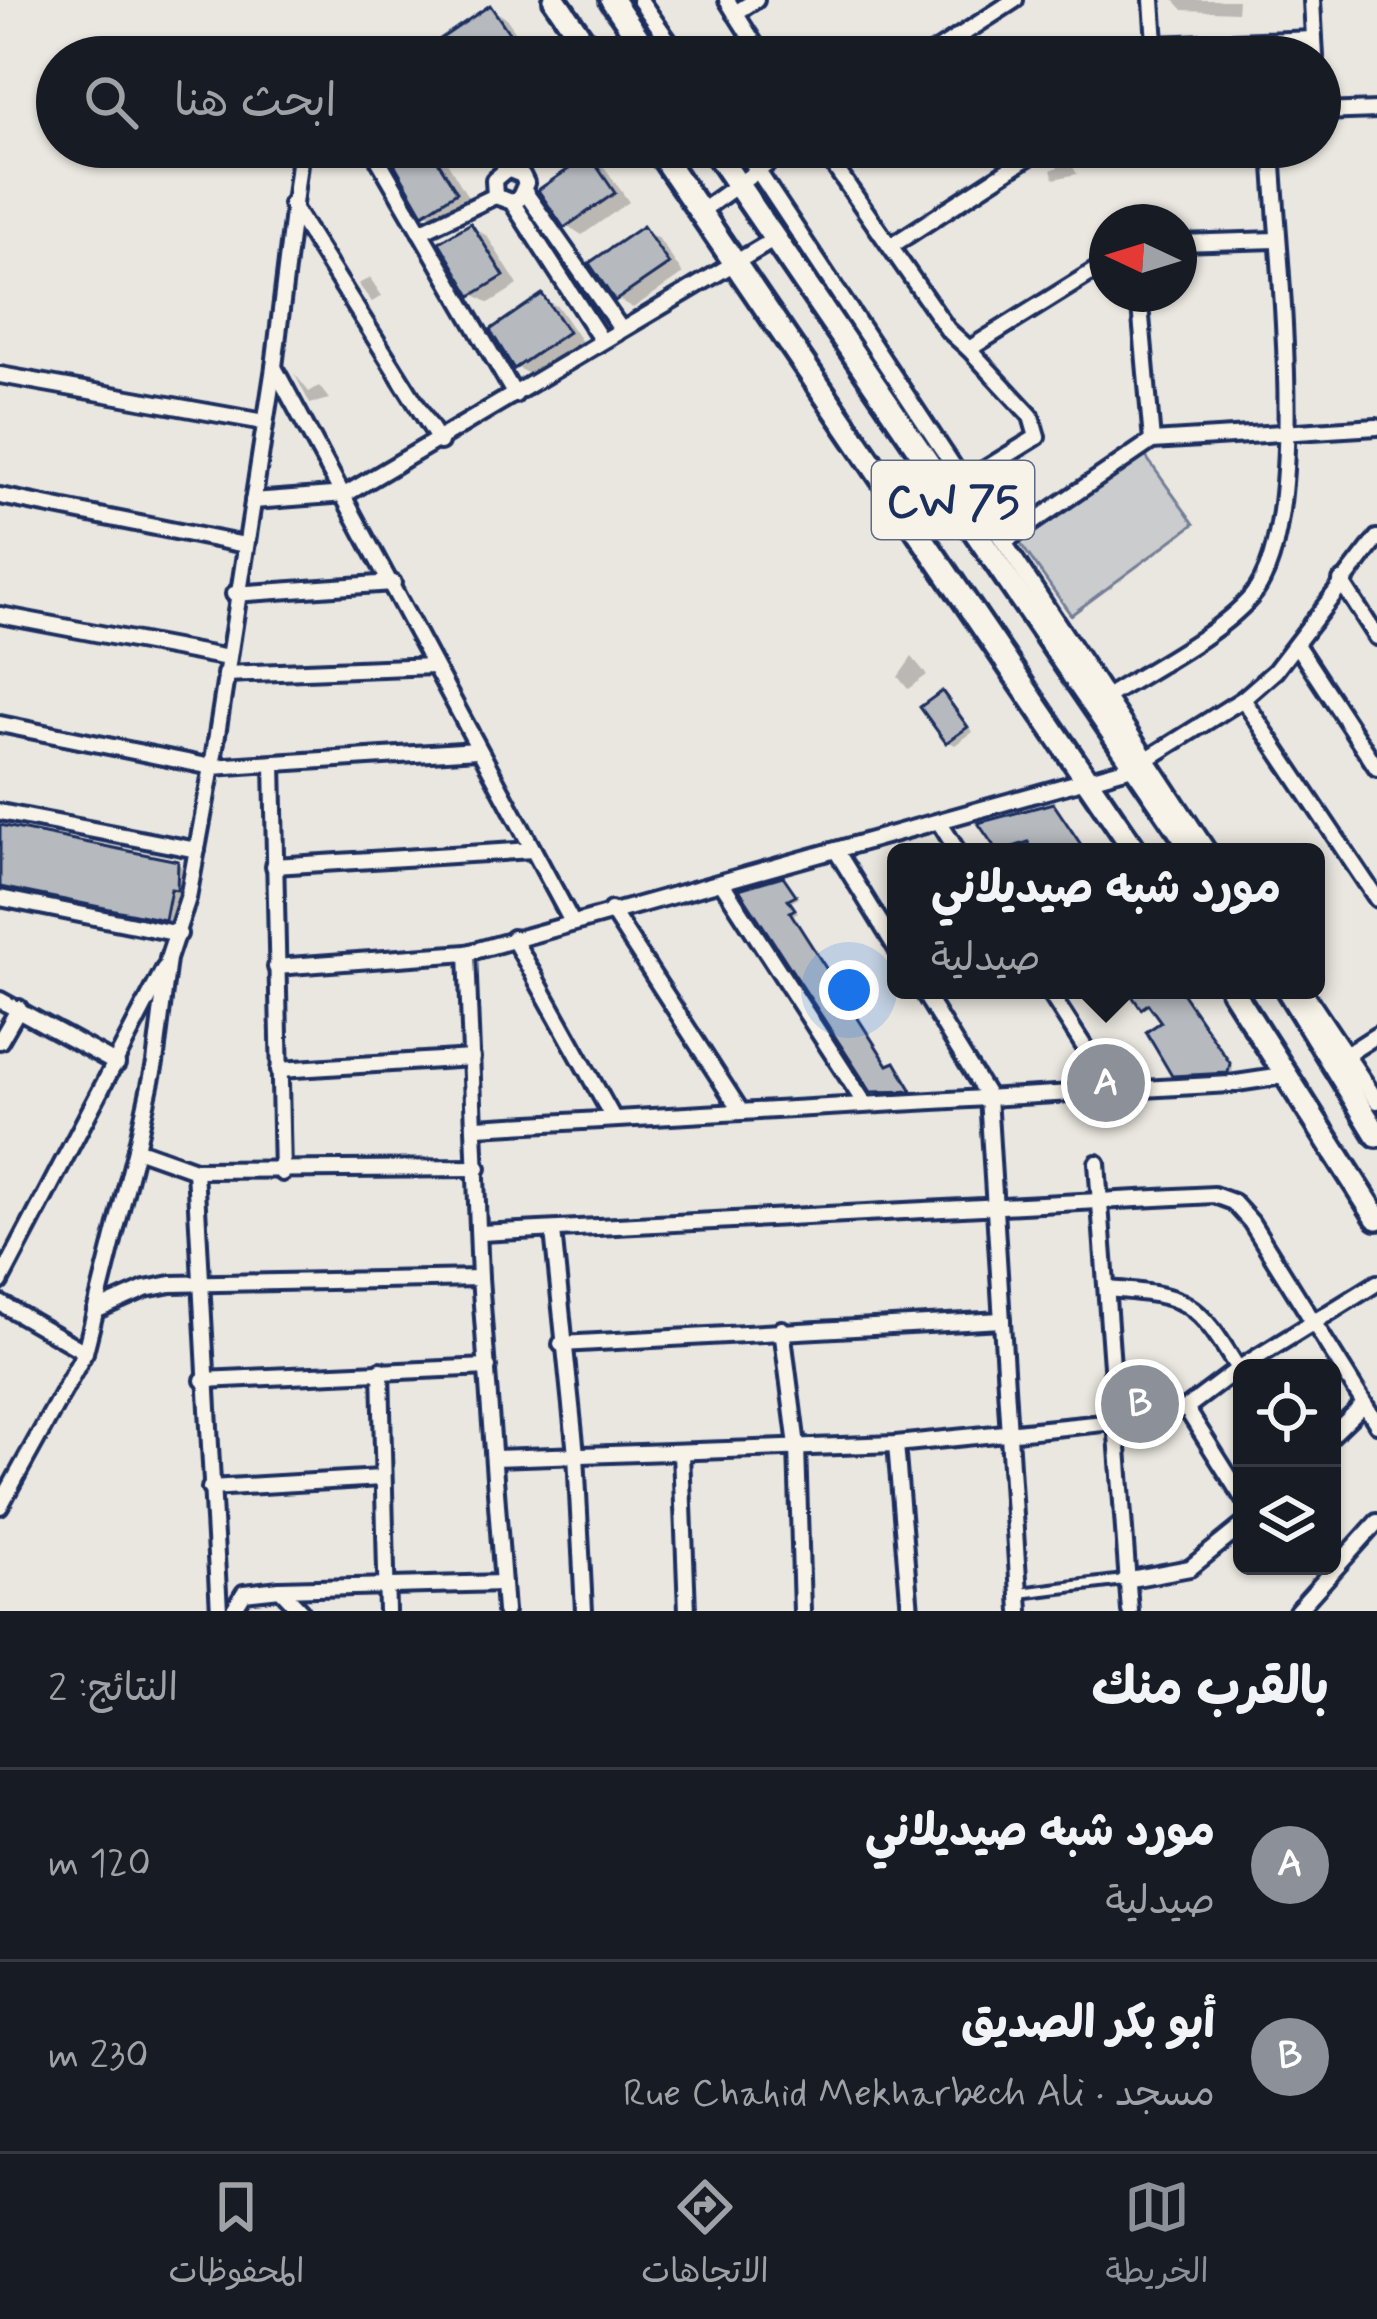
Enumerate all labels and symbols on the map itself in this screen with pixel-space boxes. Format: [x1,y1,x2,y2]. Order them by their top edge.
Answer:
north arrow [1089,204,1197,312]
road number: CW 75 [872,461,1034,539]
your location [819,960,879,1020]
pin: A [1067,1038,1145,1128]
pin: B [1101,1359,1179,1449]

